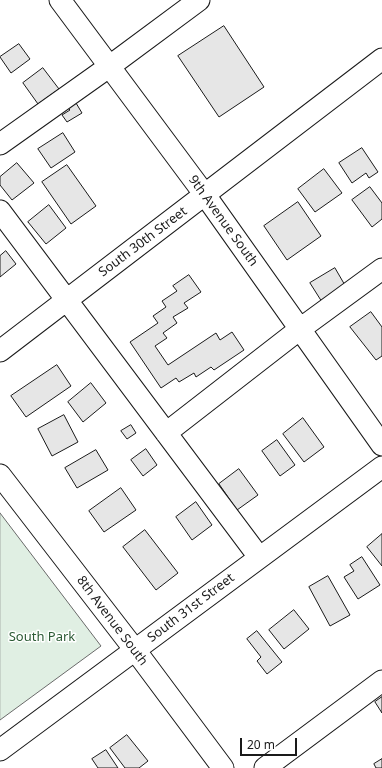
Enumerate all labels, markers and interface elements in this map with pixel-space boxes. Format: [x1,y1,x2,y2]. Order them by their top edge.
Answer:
street label: 9th Avenue South [185,173,261,269]
street label: South 30th Street [96,204,190,280]
street label: South 31st Street [145,570,237,646]
street label: 8th Avenue South [73,573,151,669]
park label: South Park [9,629,75,645]
scale bar [242,730,299,756]
text: 20 m [247,736,275,753]

